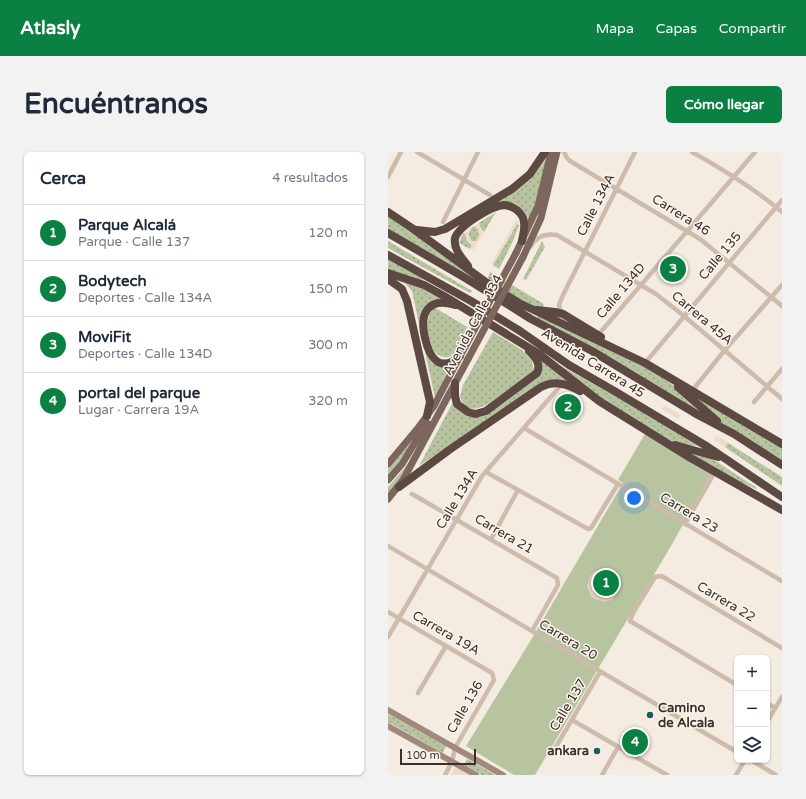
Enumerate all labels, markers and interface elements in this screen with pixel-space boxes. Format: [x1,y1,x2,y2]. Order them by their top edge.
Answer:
text: Atlasly [20,17,80,39]
text: Mapa [596,20,634,37]
text: Capas [656,20,697,37]
text: Compartir [719,20,786,37]
button: Cómo llegar [666,86,782,123]
text: Encuéntranos [24,87,208,121]
text: Cerca [40,168,86,189]
text: 4 resultados [272,170,348,186]
street label: Calle 134A [573,171,619,239]
street label: Carrera 46 [649,191,713,239]
text: Parque Alcalá [78,216,176,234]
text: 1 [49,225,57,241]
text: 120 m [308,225,348,241]
street label: Calle 135 [695,229,745,283]
text: Parque · Calle 137 [78,234,190,250]
pin: 3 [660,254,686,284]
street label: Calle 134D [593,260,649,322]
text: Bodytech [78,272,147,290]
street label: Avenida Calle 134 [440,272,506,378]
text: 2 [49,281,57,297]
text: 150 m [308,281,348,297]
street label: Carrera 45A [668,288,736,348]
text: Deportes · Calle 134A [78,290,212,306]
street label: Avenida Carrera 45 [538,325,648,401]
text: MoviFit [78,328,131,346]
text: 3 [49,337,57,353]
text: 300 m [308,337,348,353]
text: Deportes · Calle 134D [78,346,212,362]
text: portal del parque [78,384,200,402]
pin: 2 [555,392,581,422]
text: 4 [49,393,57,409]
text: 320 m [308,393,348,409]
text: Lugar · Carrera 19A [78,402,199,418]
street label: Calle 134A [433,466,481,532]
your location [624,488,644,508]
street label: Carrera 23 [657,489,721,537]
street label: Carrera 21 [472,511,536,557]
pin: 1 [593,568,619,598]
street label: Carrera 22 [694,578,758,626]
street label: Carrera 19A [409,607,483,659]
street label: Carrera 20 [536,616,600,664]
map controls [734,655,770,763]
button: + [734,655,770,691]
street label: Calle 137 [546,676,590,734]
street label: Calle 136 [444,678,486,736]
button: − [734,691,770,727]
place label: Camino de Alcala [658,700,715,731]
marker: Camino de Alcala [645,710,655,720]
pin: 4 [622,727,648,757]
button: layers [734,727,770,763]
place label: ankara [547,743,589,759]
marker: ankara [592,746,602,756]
scale bar [400,747,476,766]
text: 100 m [406,749,440,762]

